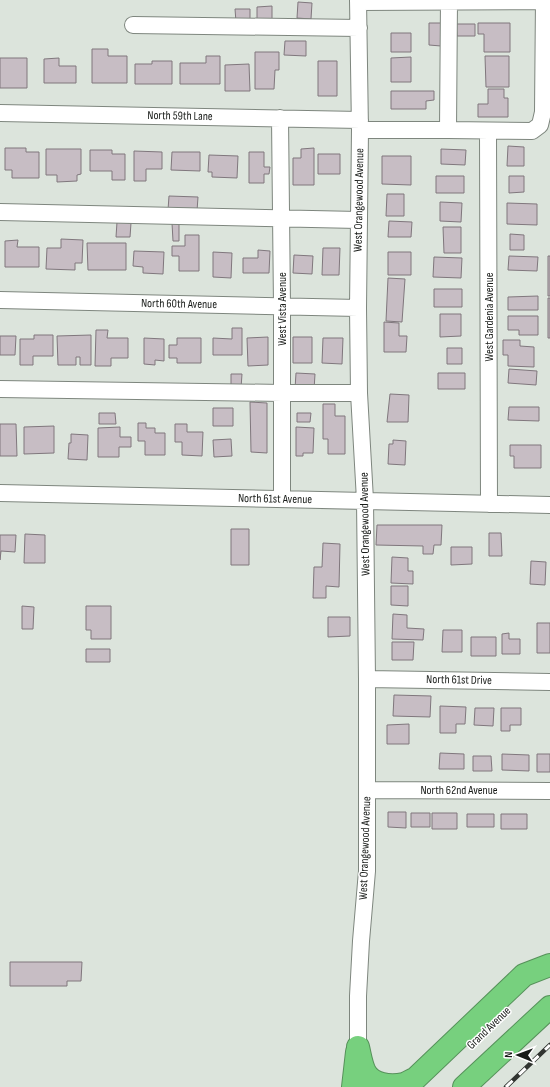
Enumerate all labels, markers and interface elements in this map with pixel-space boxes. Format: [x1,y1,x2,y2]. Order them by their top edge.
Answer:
street label: North 59th Lane [147,108,213,124]
street label: West Orangewood Avenue [351,148,367,252]
street label: West Vista Avenue [275,272,290,346]
street label: West Gardenia Avenue [482,272,497,362]
street label: North 60th Avenue [141,296,217,312]
street label: West Orangewood Avenue [357,472,373,576]
street label: North 61st Avenue [238,491,312,507]
street label: North 61st Drive [426,672,492,688]
street label: North 62nd Avenue [420,783,498,798]
street label: West Orangewood Avenue [356,796,374,900]
street label: Grand Avenue [464,1003,514,1053]
north arrow [498,1035,538,1075]
text: N [502,1052,515,1058]

